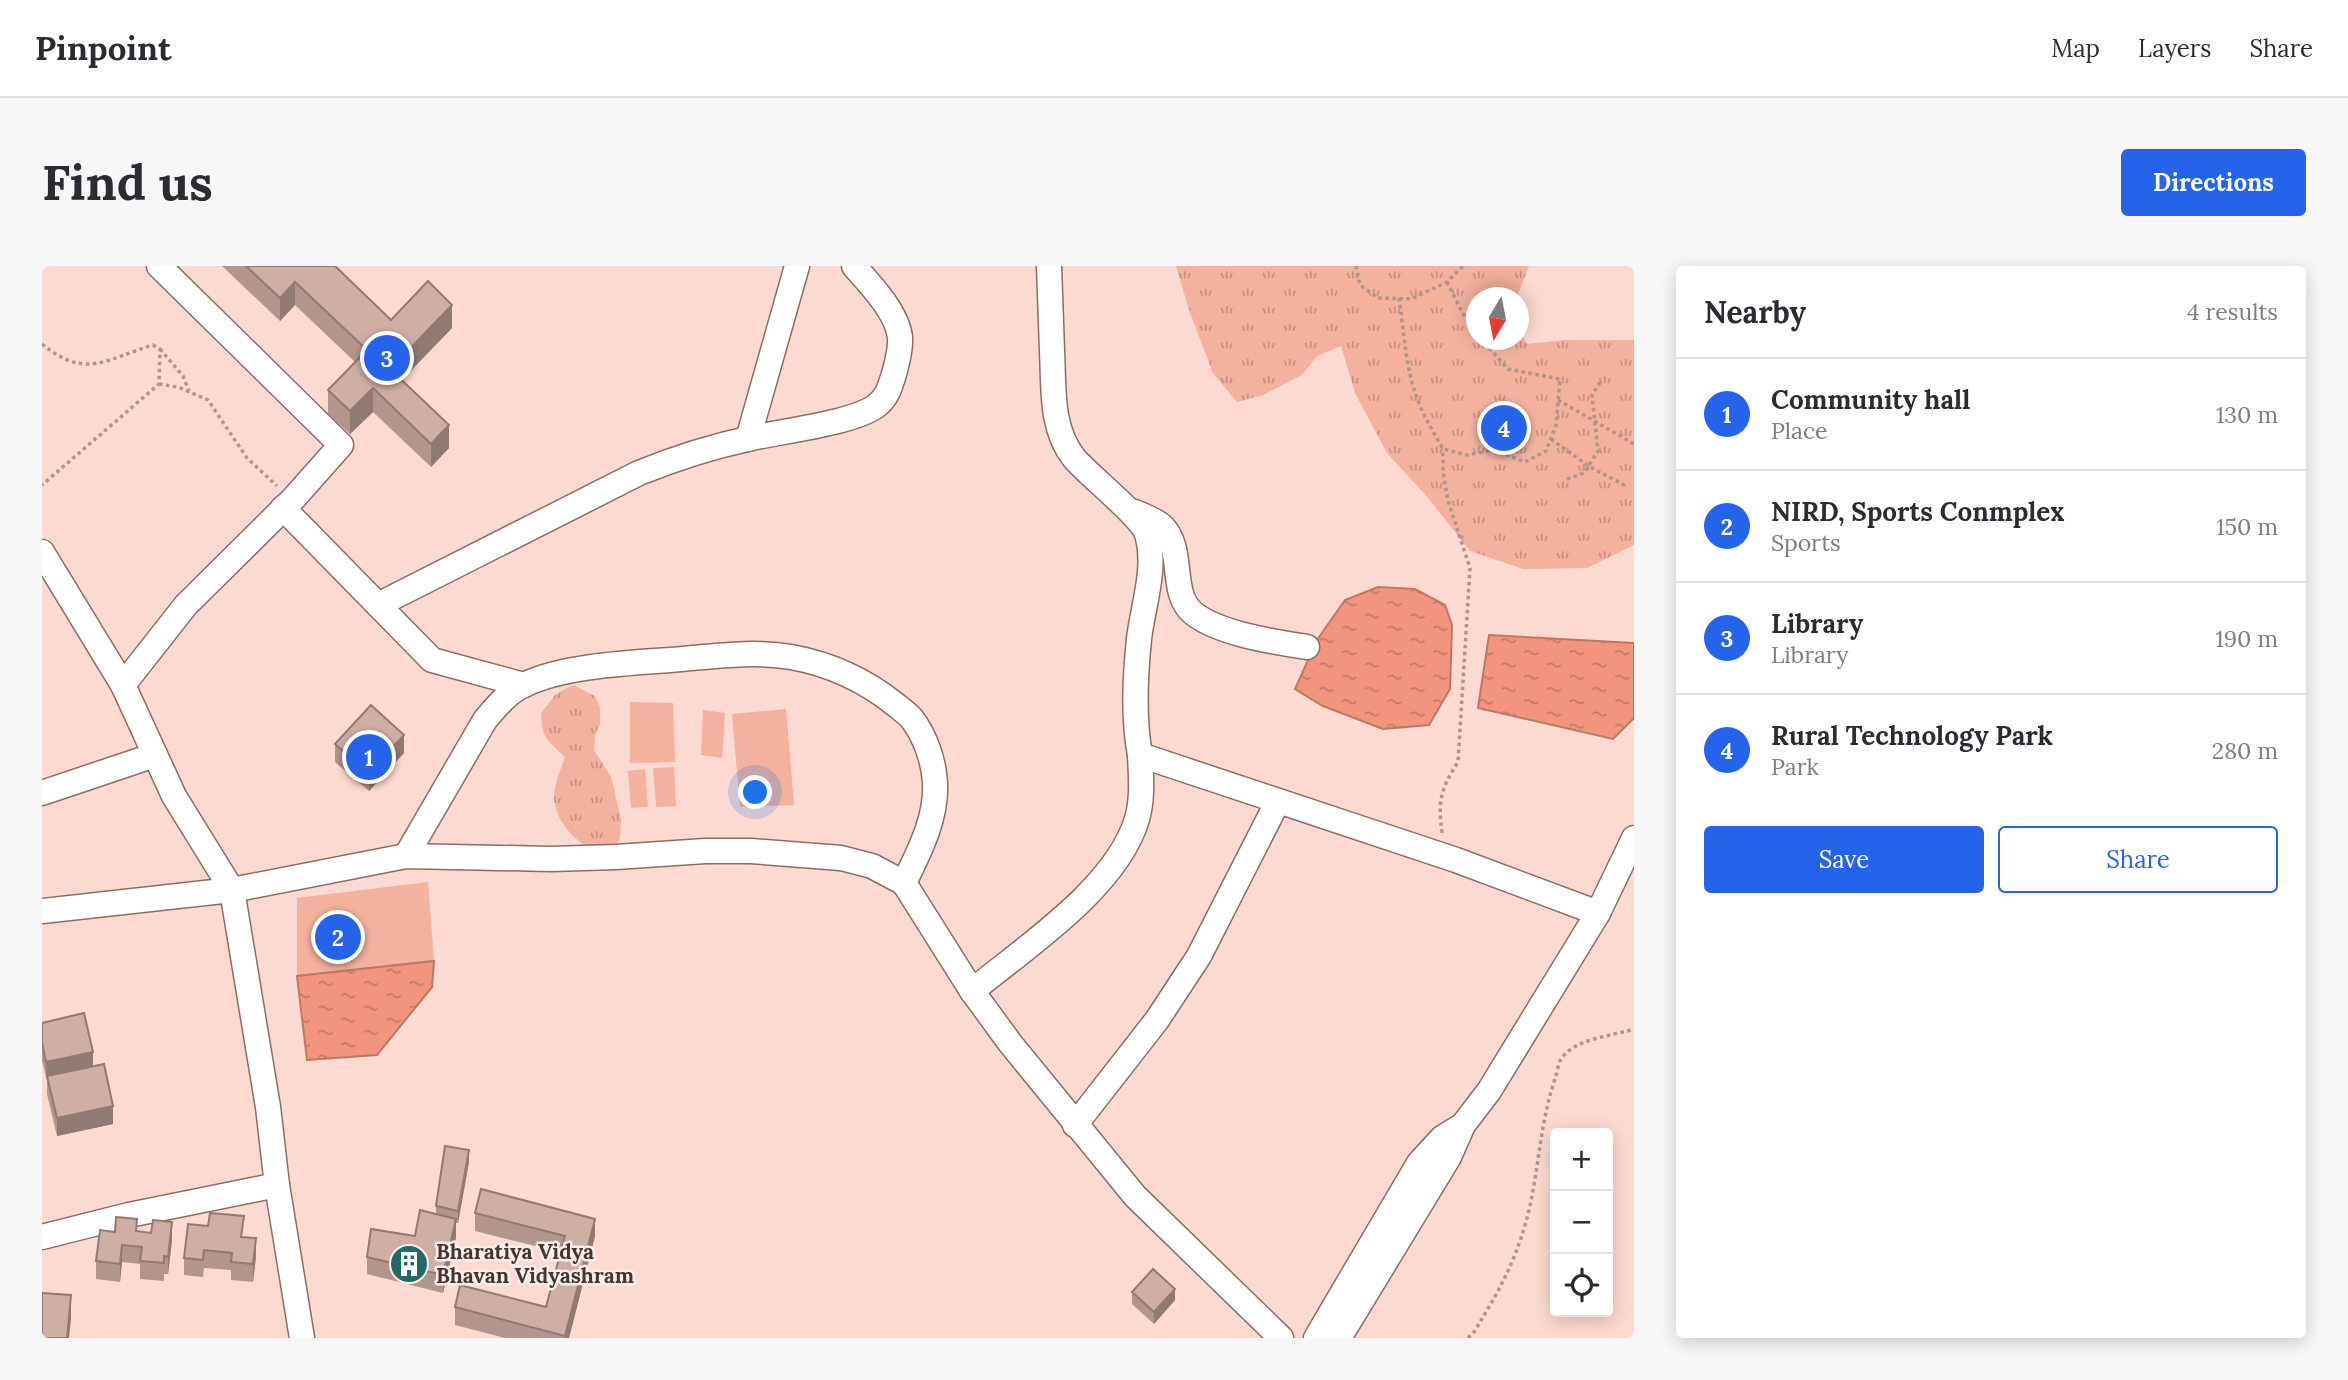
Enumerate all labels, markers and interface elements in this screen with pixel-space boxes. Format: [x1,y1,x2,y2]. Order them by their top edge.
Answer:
text: Pinpoint [35,27,172,69]
text: Map [2051,33,2100,64]
text: Layers [2138,33,2211,64]
text: Share [2249,33,2313,64]
button: Directions [2121,149,2306,216]
text: Find us [42,151,213,213]
north arrow [1466,287,1529,350]
text: Nearby [1704,293,1806,331]
text: 4 results [2187,297,2278,326]
pin: 3 [364,332,410,384]
text: Community hall [1771,383,1970,416]
text: 1 [1722,400,1732,429]
text: 130 m [2216,400,2278,429]
pin: 4 [1481,402,1527,454]
text: Place [1771,416,1828,445]
text: NIRD, Sports Conmplex [1771,495,2065,528]
text: 2 [1721,512,1733,541]
text: 150 m [2216,512,2278,541]
text: Sports [1771,528,1841,557]
text: Library [1771,607,1863,640]
text: 3 [1721,624,1733,653]
text: 190 m [2215,624,2278,653]
text: Library [1771,640,1848,669]
text: Rural Technology Park [1771,719,2053,752]
pin: 1 [346,731,392,783]
text: 4 [1721,736,1733,765]
text: 280 m [2212,736,2278,765]
text: Park [1771,752,1819,781]
your location [738,775,772,809]
button: Save [1704,826,1984,893]
button: Share [1998,826,2278,893]
pin: 2 [315,911,361,963]
map controls [1550,1128,1613,1317]
button: + [1550,1128,1613,1191]
button: − [1550,1191,1613,1254]
place label: Bharatiya Vidya Bhavan Vidyashram [436,1238,634,1289]
building icon: Bharatiya Vidya Bhavan Vidyashram [388,1243,430,1285]
button: locate [1550,1254,1613,1317]

